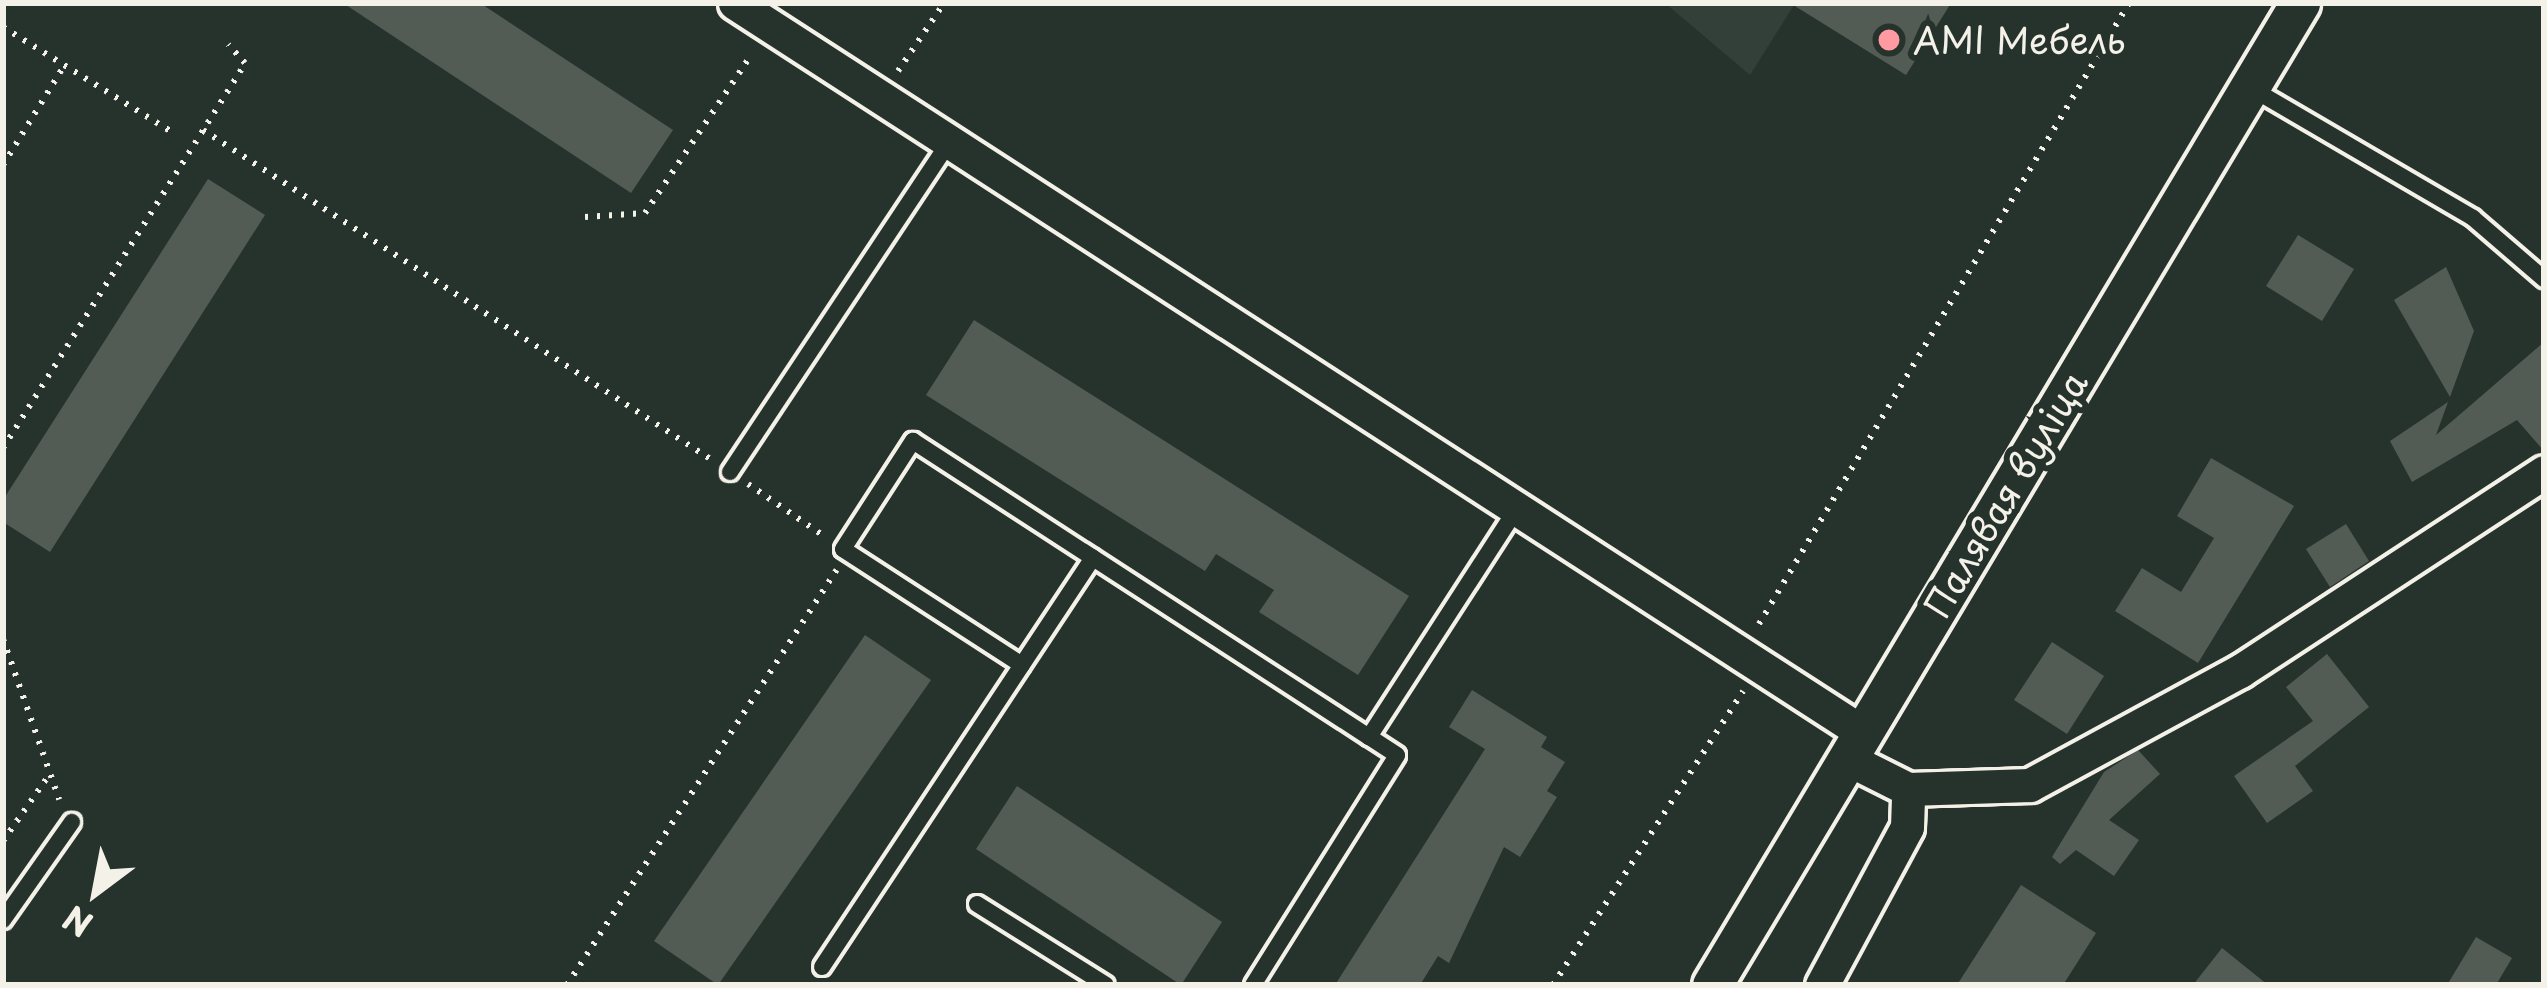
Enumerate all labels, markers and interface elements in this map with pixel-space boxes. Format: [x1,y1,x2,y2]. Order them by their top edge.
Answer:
place label: AMI Мебель [1913,18,2127,62]
marker: AMI Мебель [1876,27,1902,53]
street label: Палявая вуліца [1914,362,2096,626]
north arrow [36,832,156,952]
text: N [53,894,101,951]

